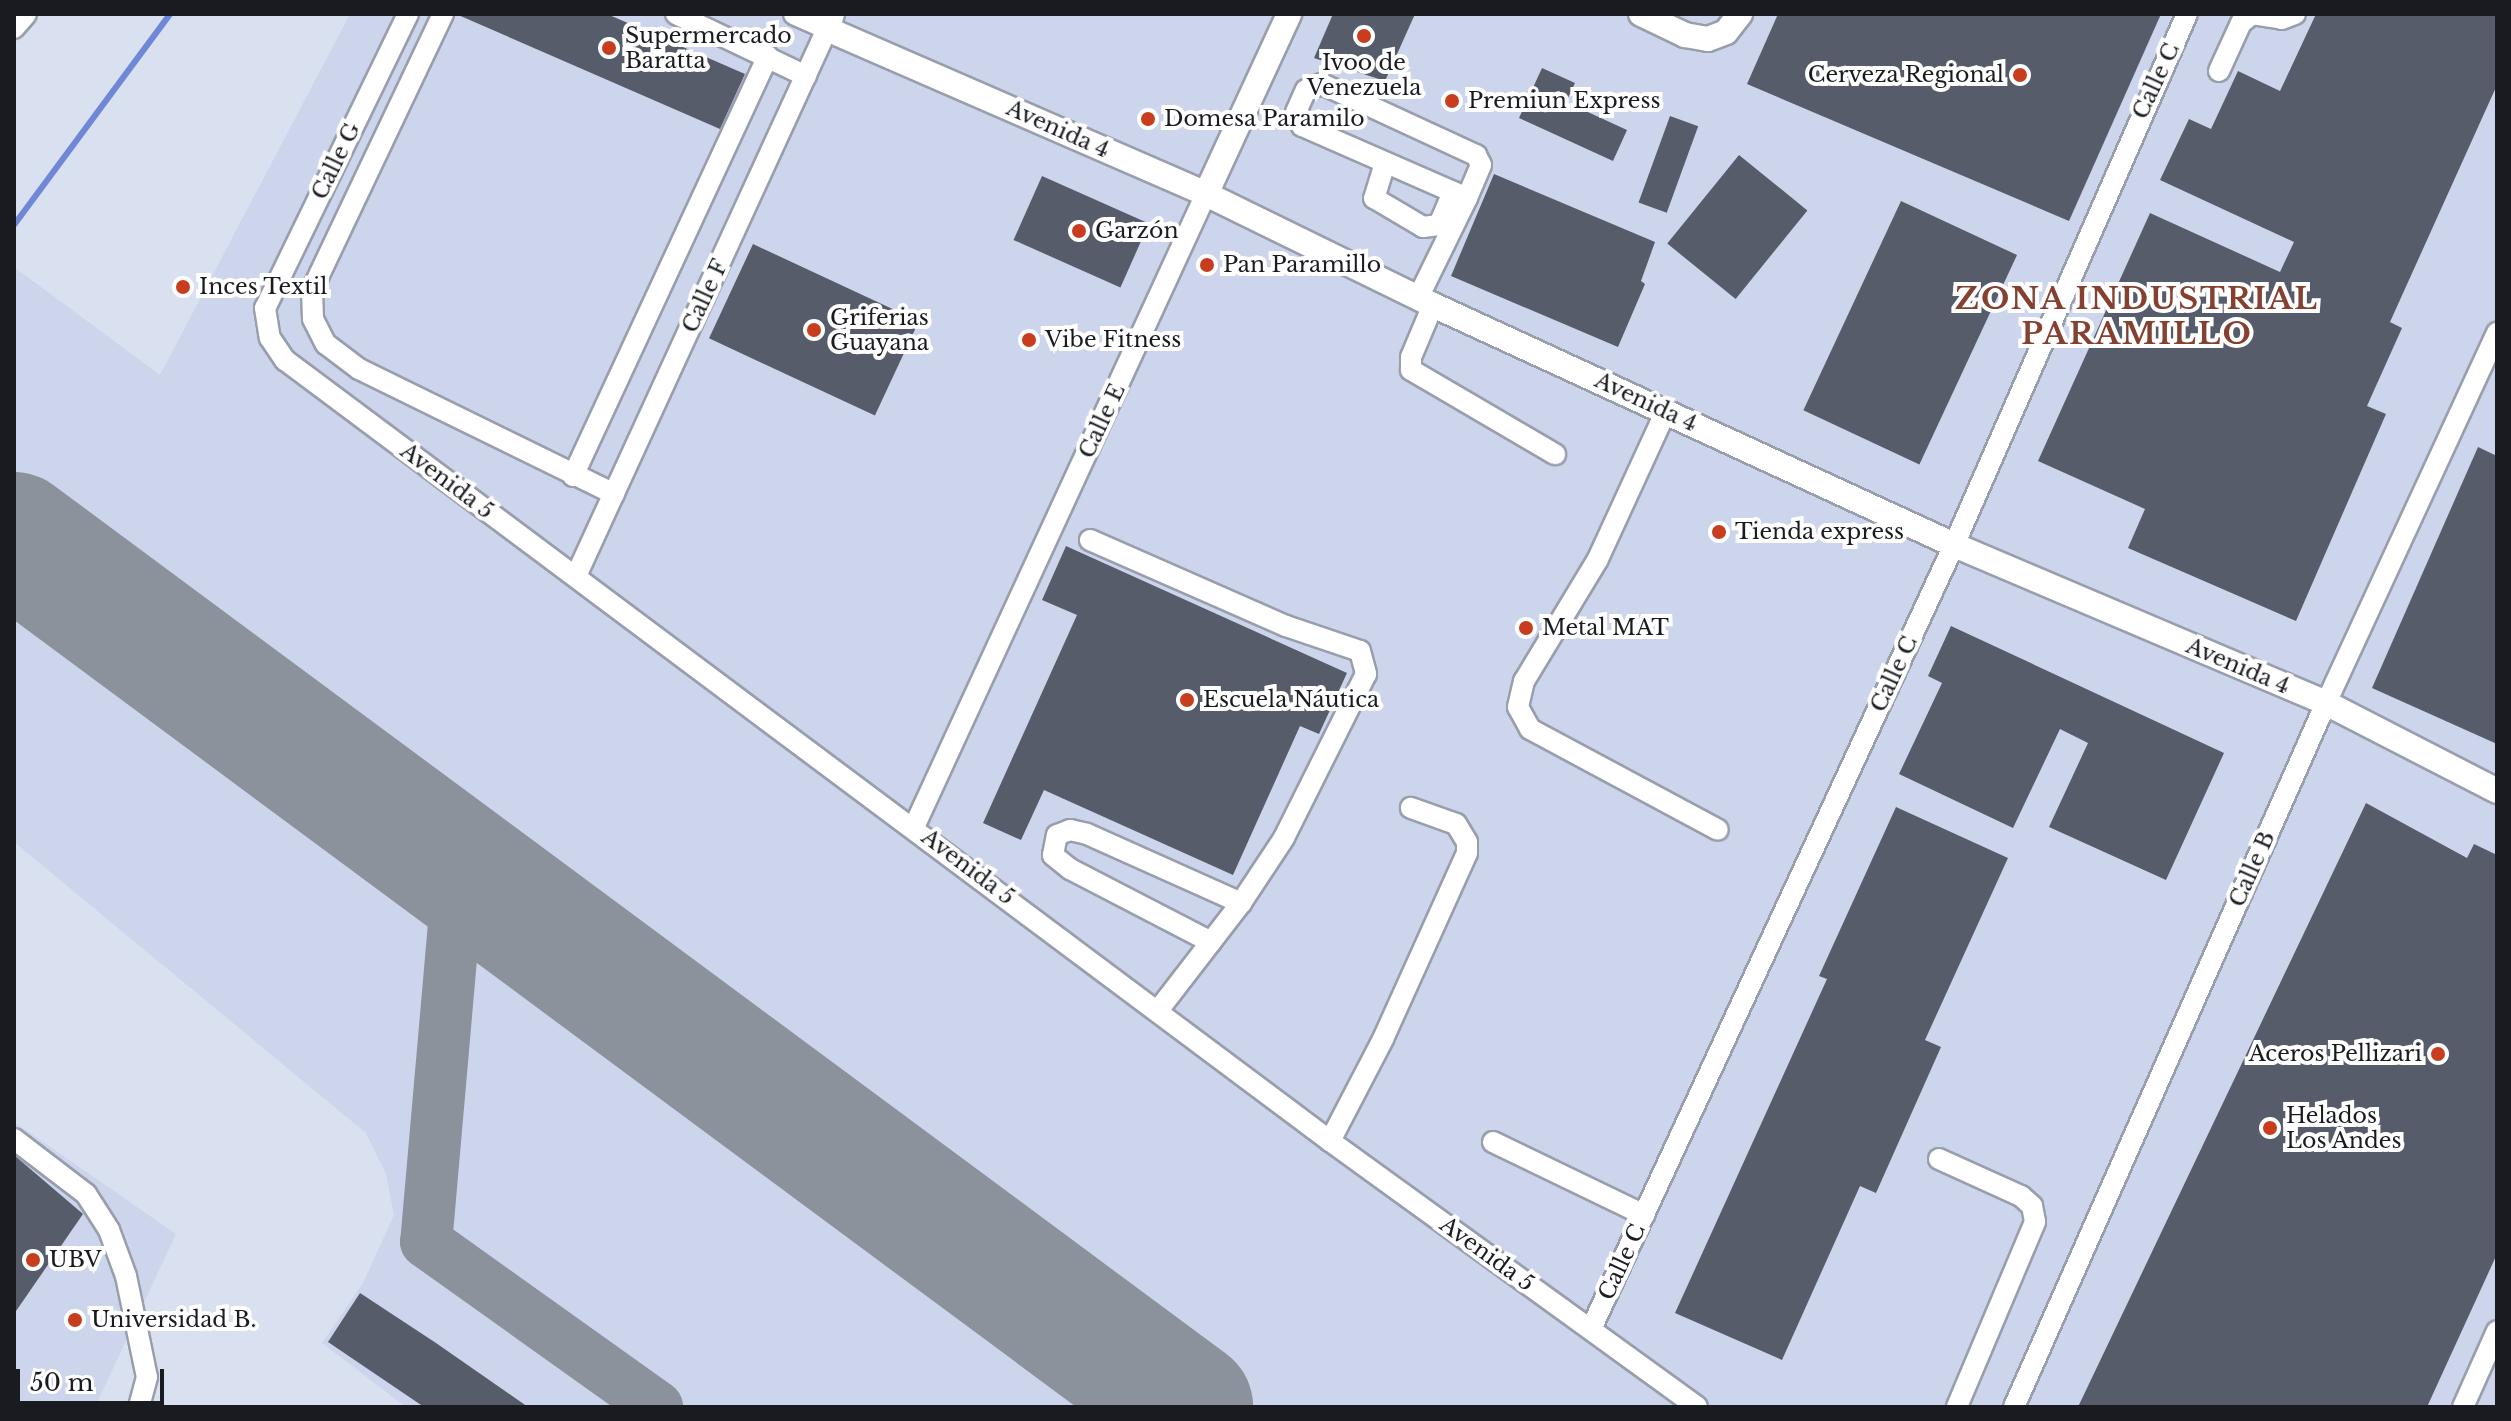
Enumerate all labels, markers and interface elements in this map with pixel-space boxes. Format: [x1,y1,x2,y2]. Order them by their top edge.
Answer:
place label: Supermercado Baratta [625,22,792,74]
marker: Ivoo de Venezuela [1355,27,1373,45]
marker: Supermercado Baratta [600,39,618,57]
street label: Calle C [2127,39,2185,123]
place label: Ivoo de Venezuela [1307,49,1421,100]
place label: Cerveza Regional [1808,62,2004,88]
marker: Cerveza Regional [2011,66,2029,84]
place label: Premiun Express [1468,88,1660,114]
marker: Premiun Express [1443,92,1461,110]
street label: Avenida 4 [1002,95,1114,163]
place label: Domesa Paramilo [1164,106,1365,132]
marker: Domesa Paramilo [1139,110,1157,128]
street label: Calle G [306,118,366,204]
place label: Garzón [1095,218,1179,244]
marker: Garzón [1070,222,1088,240]
place label: Pan Paramillo [1223,252,1381,278]
street label: Calle F [677,255,733,337]
marker: Pan Paramillo [1198,256,1216,274]
place label: Inces Textil [199,274,328,300]
marker: Inces Textil [174,278,192,296]
district label: ZONA INDUSTRIAL PARAMILLO [1954,281,2320,352]
place label: Griferias Guayana [830,304,929,356]
marker: Griferias Guayana [805,321,823,339]
place label: Vibe Fitness [1045,327,1181,353]
marker: Vibe Fitness [1020,331,1038,349]
street label: Avenida 4 [1591,367,1701,437]
street label: Calle E [1073,380,1131,462]
street label: Avenida 5 [395,437,499,525]
place label: Tienda express [1735,519,1904,545]
marker: Tienda express [1710,523,1728,541]
place label: Metal MAT [1542,615,1669,641]
marker: Metal MAT [1517,619,1535,637]
street label: Calle C [1865,632,1923,716]
street label: Avenida 4 [2182,632,2294,700]
place label: Escuela Náutica [1203,687,1380,713]
marker: Escuela Náutica [1178,691,1196,709]
street label: Avenida 5 [916,823,1020,911]
street label: Calle B [2224,827,2280,911]
place label: Aceros Pellizari [2249,1041,2422,1067]
marker: Aceros Pellizari [2429,1045,2447,1063]
place label: Helados Los Andes [2286,1102,2402,1154]
marker: Helados Los Andes [2261,1119,2279,1137]
street label: Avenida 5 [1435,1211,1539,1297]
street label: Calle C [1593,1220,1651,1304]
place label: UBV [49,1247,101,1273]
marker: UBV [24,1251,42,1269]
place label: Universidad B. [91,1307,256,1333]
marker: Universidad B. [66,1311,84,1329]
scale bar [20,1353,168,1403]
text: 50 m [30,1368,93,1397]

